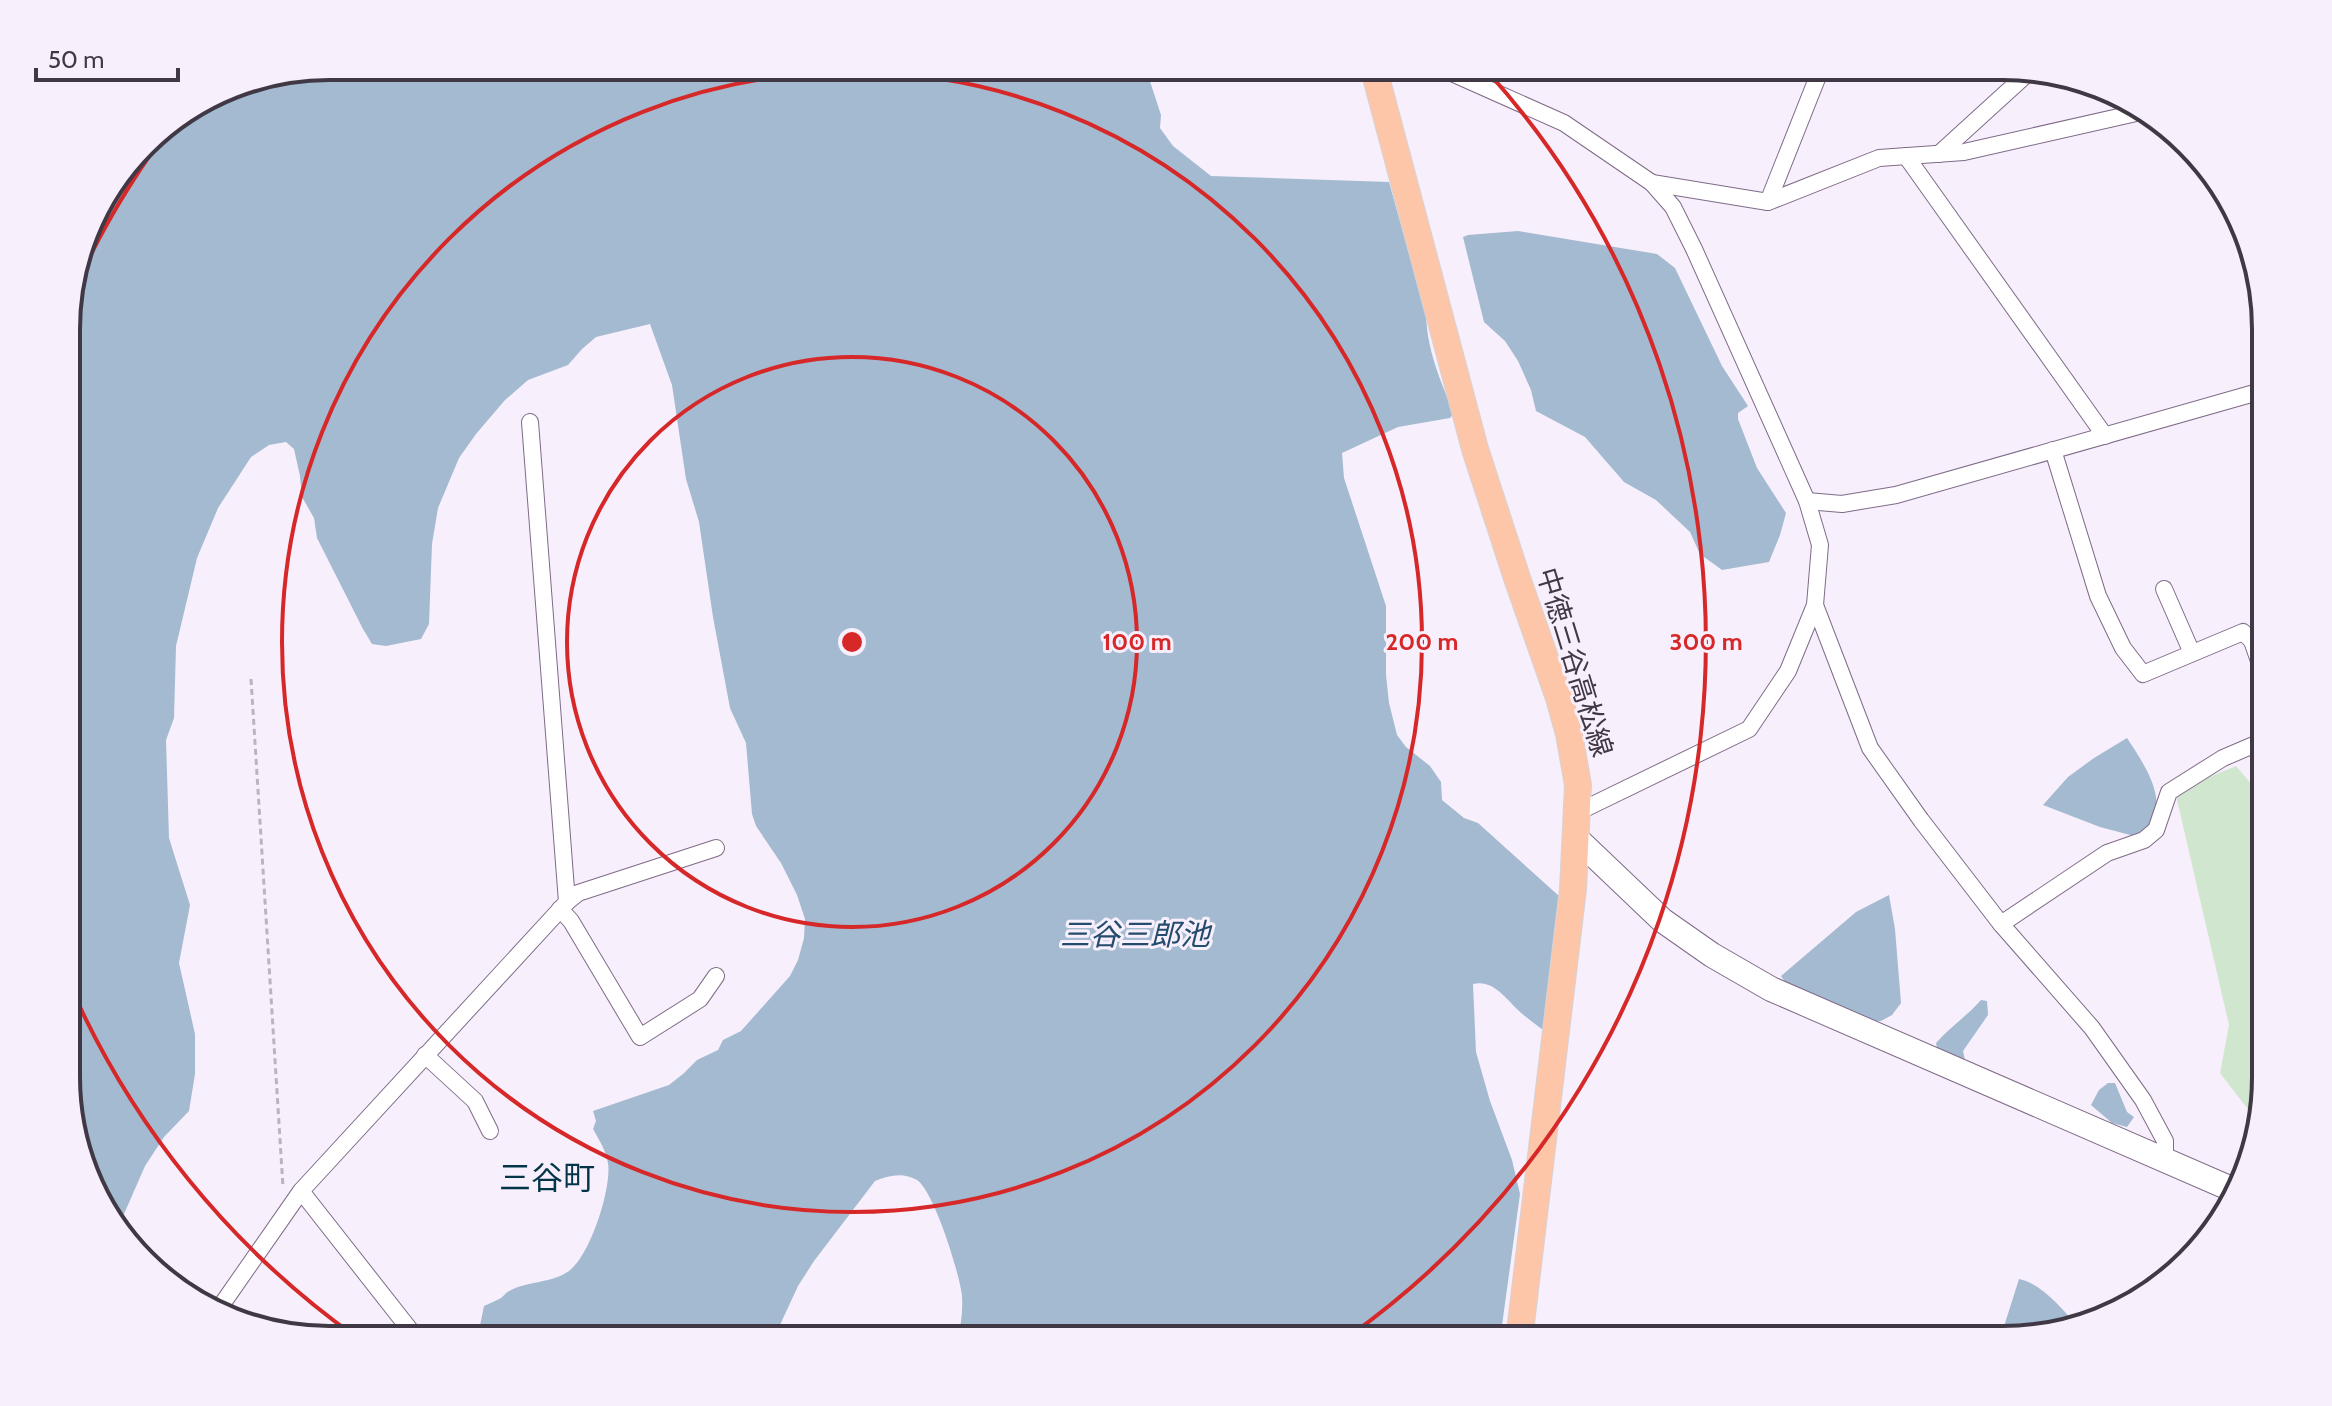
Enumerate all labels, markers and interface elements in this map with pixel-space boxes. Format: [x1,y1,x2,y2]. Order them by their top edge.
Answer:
scale bar [36,32,178,82]
text: 50 m [48,45,104,74]
street label: 中徳三谷高松線 [1530,563,1620,761]
text: 100 m [1102,627,1172,656]
text: 200 m [1386,627,1458,656]
text: 300 m [1669,627,1743,656]
centre of rings [838,628,866,656]
water label: 三谷三郎池 [1060,916,1213,953]
district label: 三谷町 [499,1158,595,1197]

